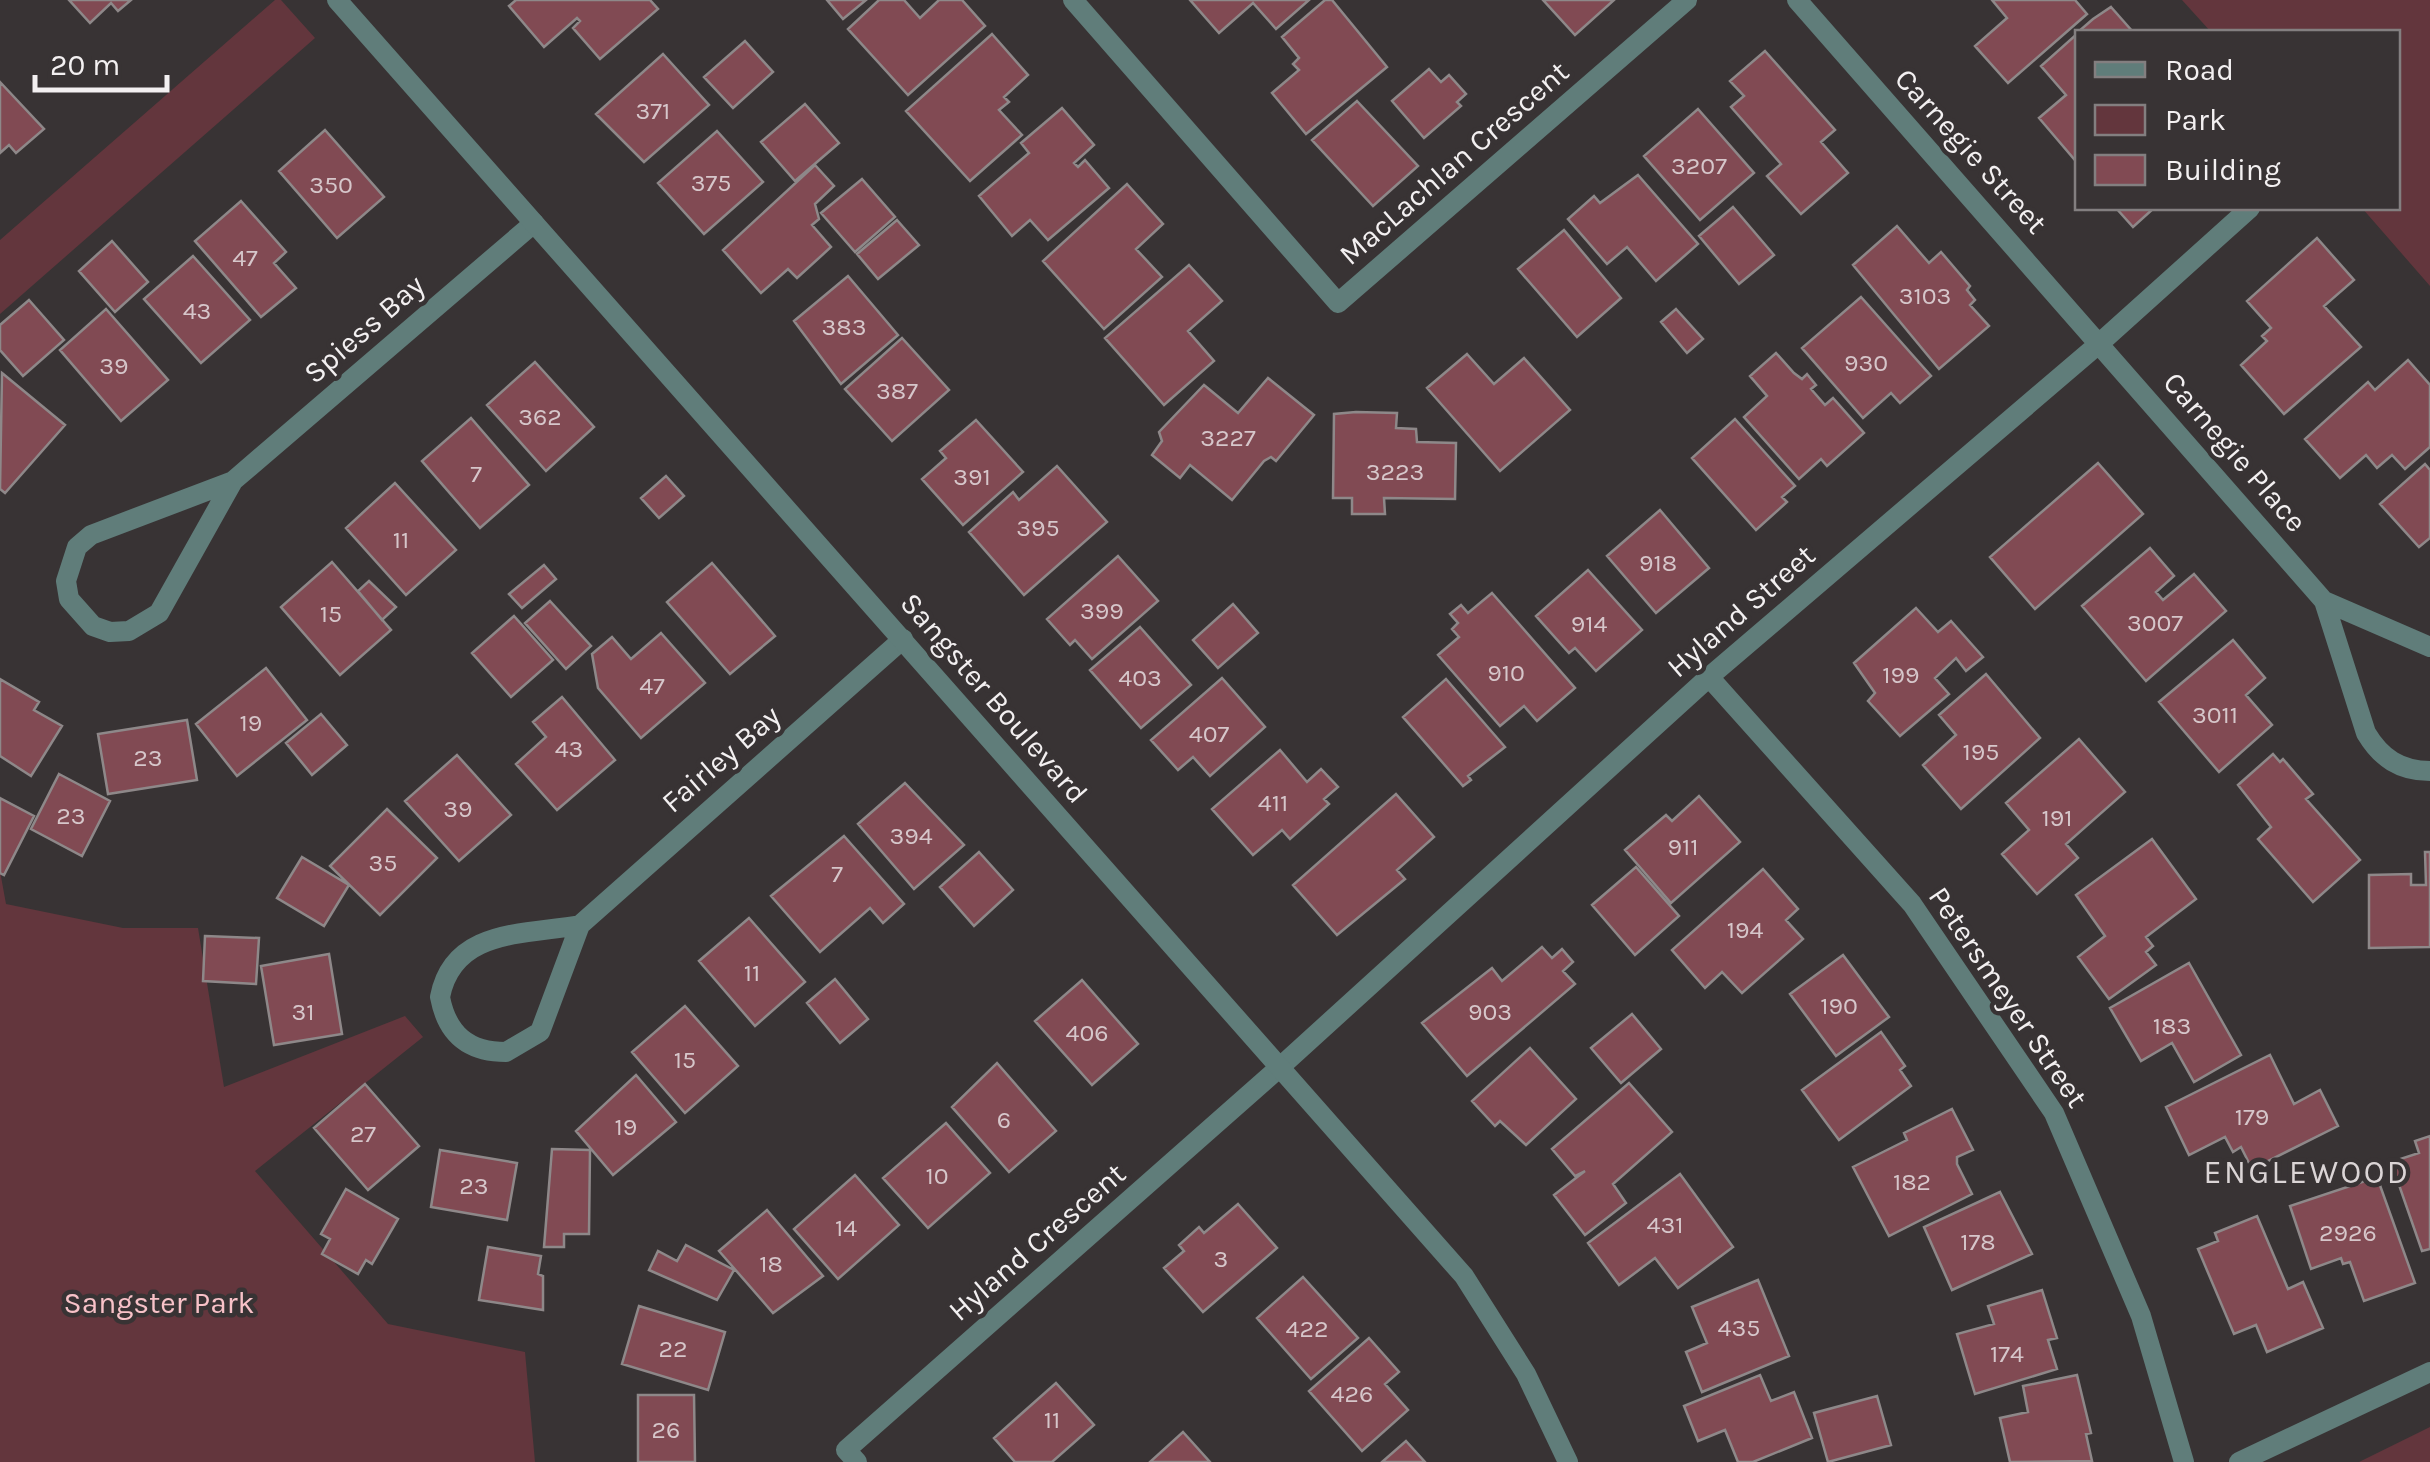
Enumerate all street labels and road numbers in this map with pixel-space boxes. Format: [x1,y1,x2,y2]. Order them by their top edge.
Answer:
street label: MacLachlan Crescent [1332,54,1576,272]
street label: Carnegie Street [1887,61,2055,241]
street label: Spiess Bay [296,267,432,391]
street label: Carnegie Place [2156,365,2314,539]
street label: Hyland Street [1660,537,1822,685]
street label: Sangster Boulevard [893,585,1095,811]
street label: Fairley Bay [654,698,788,820]
street label: Petersmeyer Street [1921,880,2095,1114]
street label: Hyland Crescent [941,1155,1133,1329]

